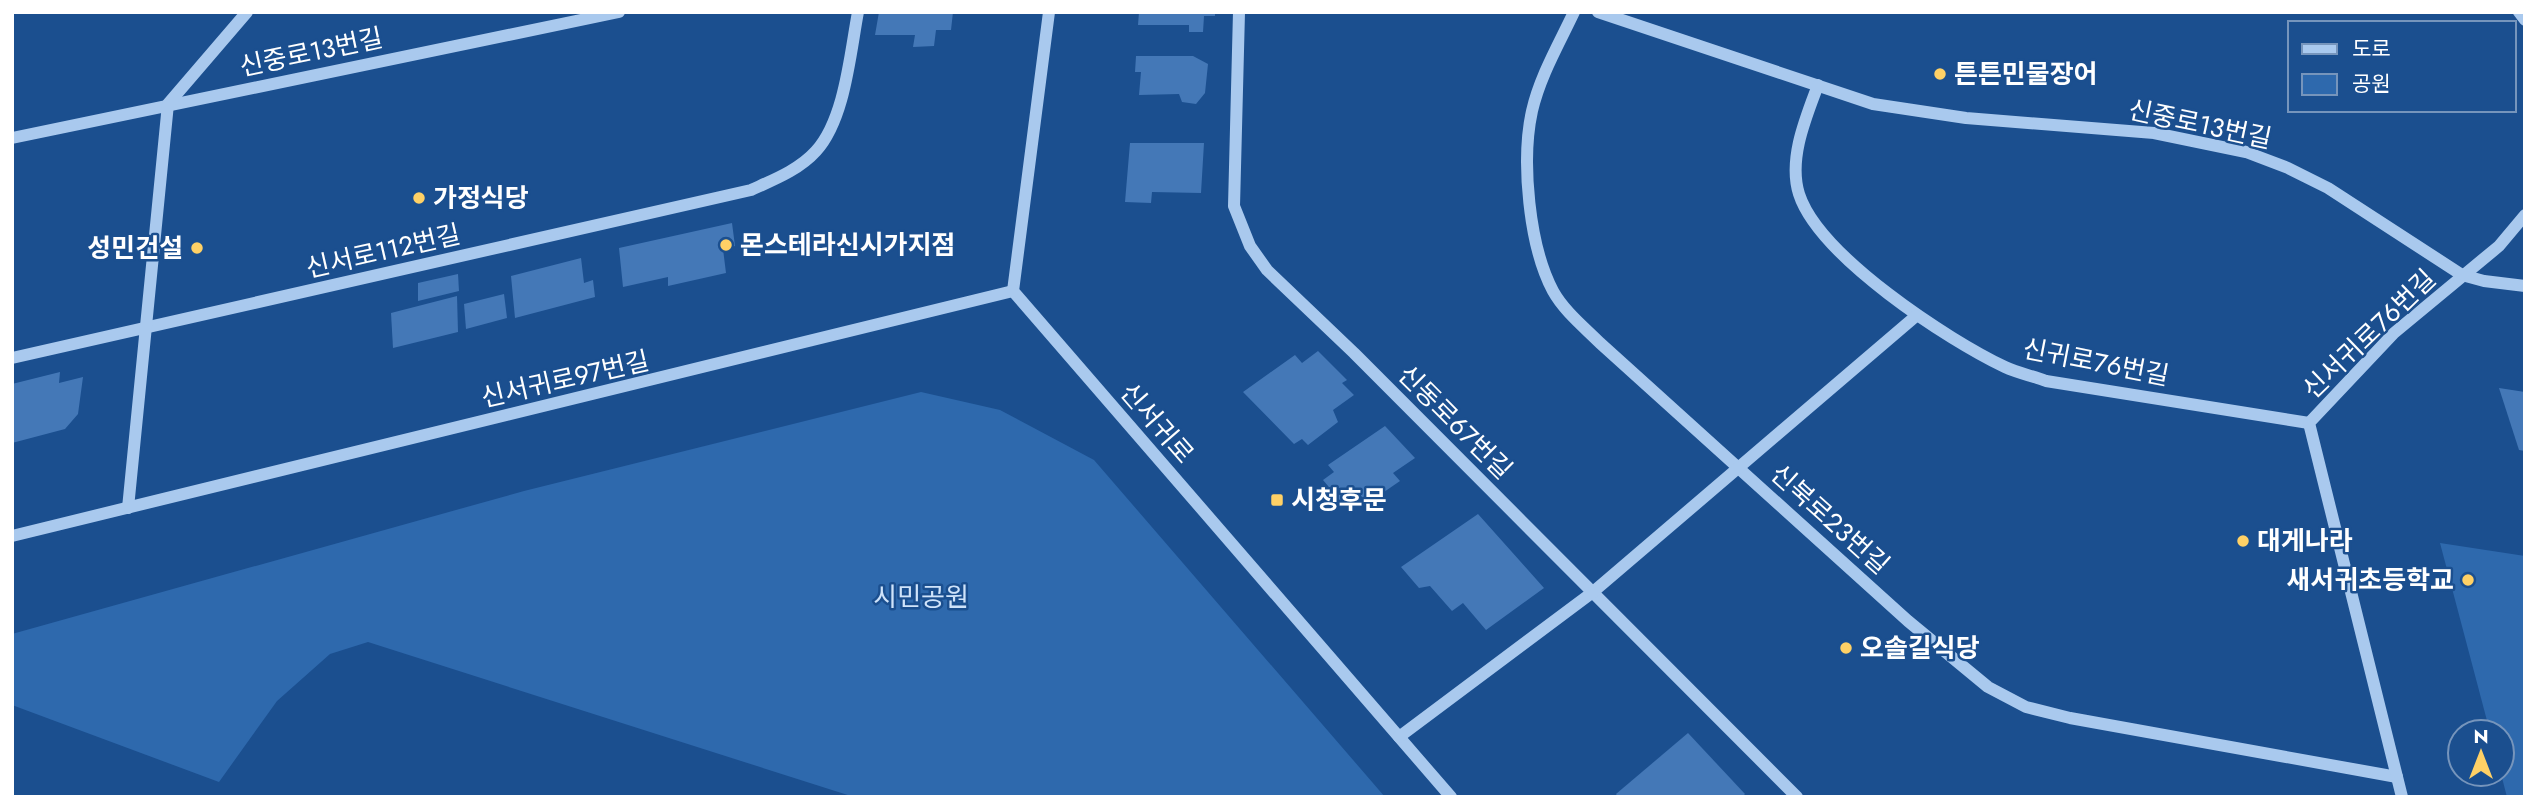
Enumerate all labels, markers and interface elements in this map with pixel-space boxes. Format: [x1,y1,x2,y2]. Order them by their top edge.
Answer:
street label: 신중로13번길 [236,18,386,86]
legend [2288,21,2516,112]
text: 도로 [2352,34,2391,64]
place label: 튼튼민물장어 [1954,55,2098,93]
marker: 튼튼민물장어 [1932,66,1948,82]
text: 공원 [2352,69,2391,99]
street label: 신중로13번길 [2125,90,2275,158]
place label: 가정식당 [433,179,529,217]
marker: 가정식당 [411,190,427,206]
street label: 신서로112번길 [302,215,464,287]
place label: 몬스테라신시가지점 [740,226,955,264]
place label: 성민건설 [87,229,183,267]
marker: 몬스테라신시가지점 [718,237,734,253]
marker: 성민건설 [189,240,205,256]
street label: 신서귀로76번길 [2294,261,2444,407]
street label: 신귀로76번길 [2020,329,2172,395]
street label: 신서귀로97번길 [477,341,653,417]
street label: 신동로67번길 [1389,356,1521,488]
street label: 신서귀로 [1111,374,1203,472]
street label: 신북로23번길 [1762,455,1898,583]
place label: 시청후문 [1291,481,1387,519]
marker: 시청후문 [1269,492,1285,508]
place label: 대게나라 [2257,522,2353,560]
marker: 대게나라 [2235,533,2251,549]
place label: 새서귀초등학교 [2287,561,2454,599]
marker: 새서귀초등학교 [2460,572,2476,588]
park label: 시민공원 [873,578,969,616]
place label: 오솔길식당 [1860,629,1980,667]
marker: 오솔길식당 [1838,640,1854,656]
north arrow [2446,718,2516,788]
text: N [2473,723,2489,750]

